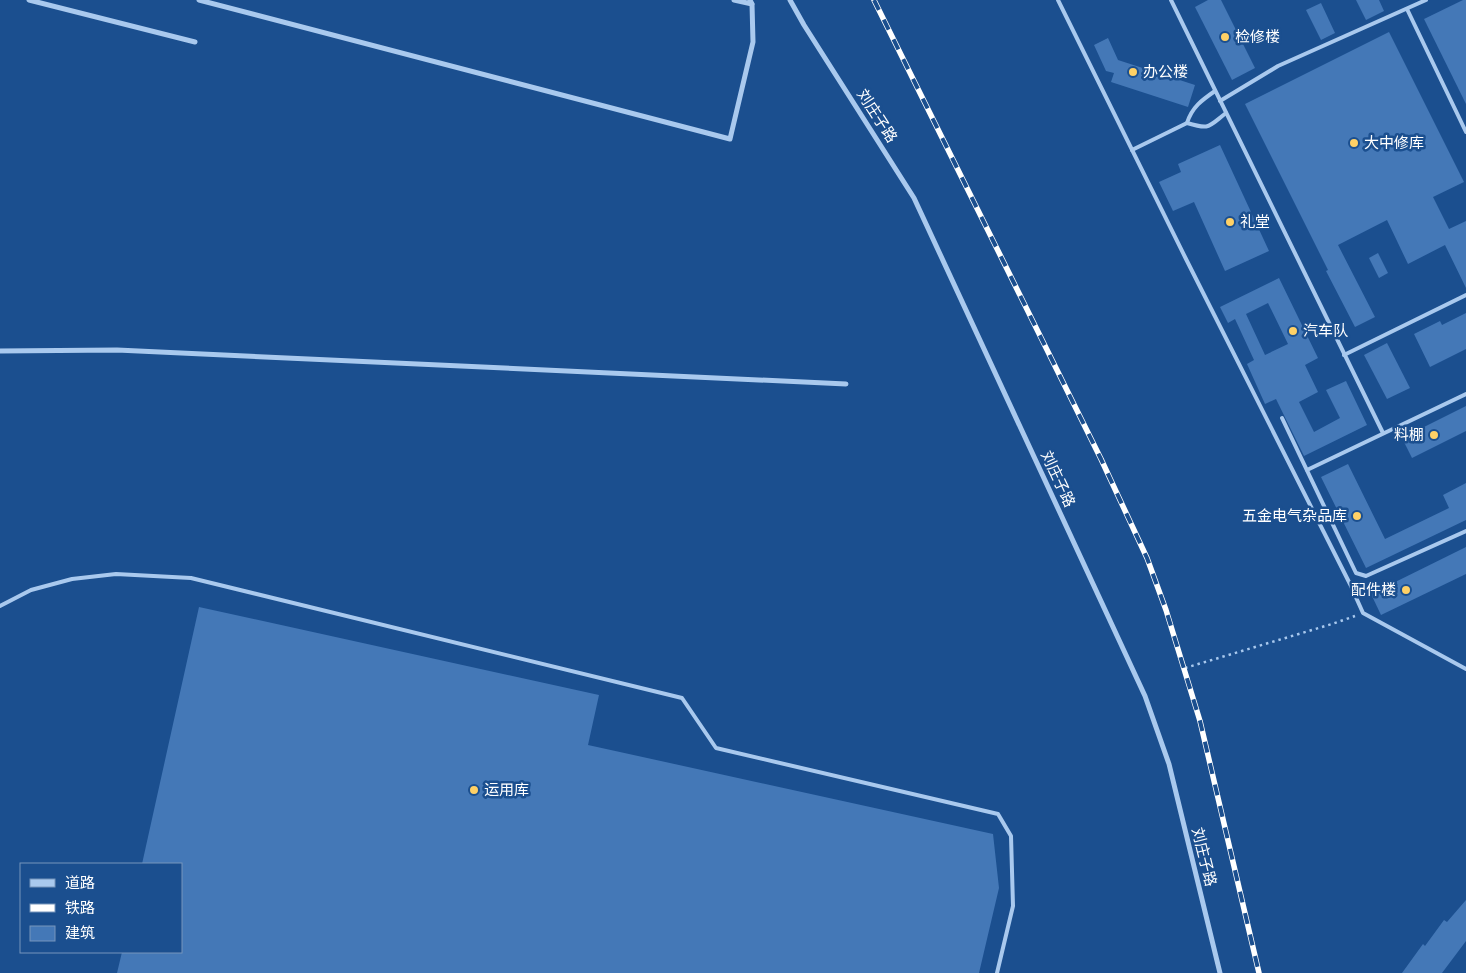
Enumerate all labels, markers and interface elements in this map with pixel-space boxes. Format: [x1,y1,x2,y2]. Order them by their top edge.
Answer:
place label: 检修楼 [1235,25,1280,48]
marker: 检修楼 [1219,31,1231,43]
place label: 办公楼 [1143,60,1188,83]
marker: 办公楼 [1127,66,1139,78]
street label: 刘庄子路 [851,84,903,147]
place label: 大中修库 [1364,131,1424,154]
marker: 大中修库 [1348,137,1360,149]
place label: 礼堂 [1240,210,1270,233]
marker: 礼堂 [1224,216,1236,228]
place label: 汽车队 [1303,319,1348,342]
marker: 汽车队 [1287,325,1299,337]
place label: 料棚 [1394,423,1424,446]
marker: 料棚 [1428,429,1440,441]
street label: 刘庄子路 [1035,447,1082,511]
place label: 五金电气杂品库 [1242,504,1347,527]
marker: 五金电气杂品库 [1351,510,1363,522]
place label: 配件楼 [1351,578,1396,601]
marker: 配件楼 [1400,584,1412,596]
place label: 运用库 [484,778,529,801]
marker: 运用库 [468,784,480,796]
street label: 刘庄子路 [1186,825,1223,889]
legend [20,863,182,953]
text: 道路 [65,871,95,894]
text: 铁路 [65,896,95,919]
text: 建筑 [65,921,95,944]

